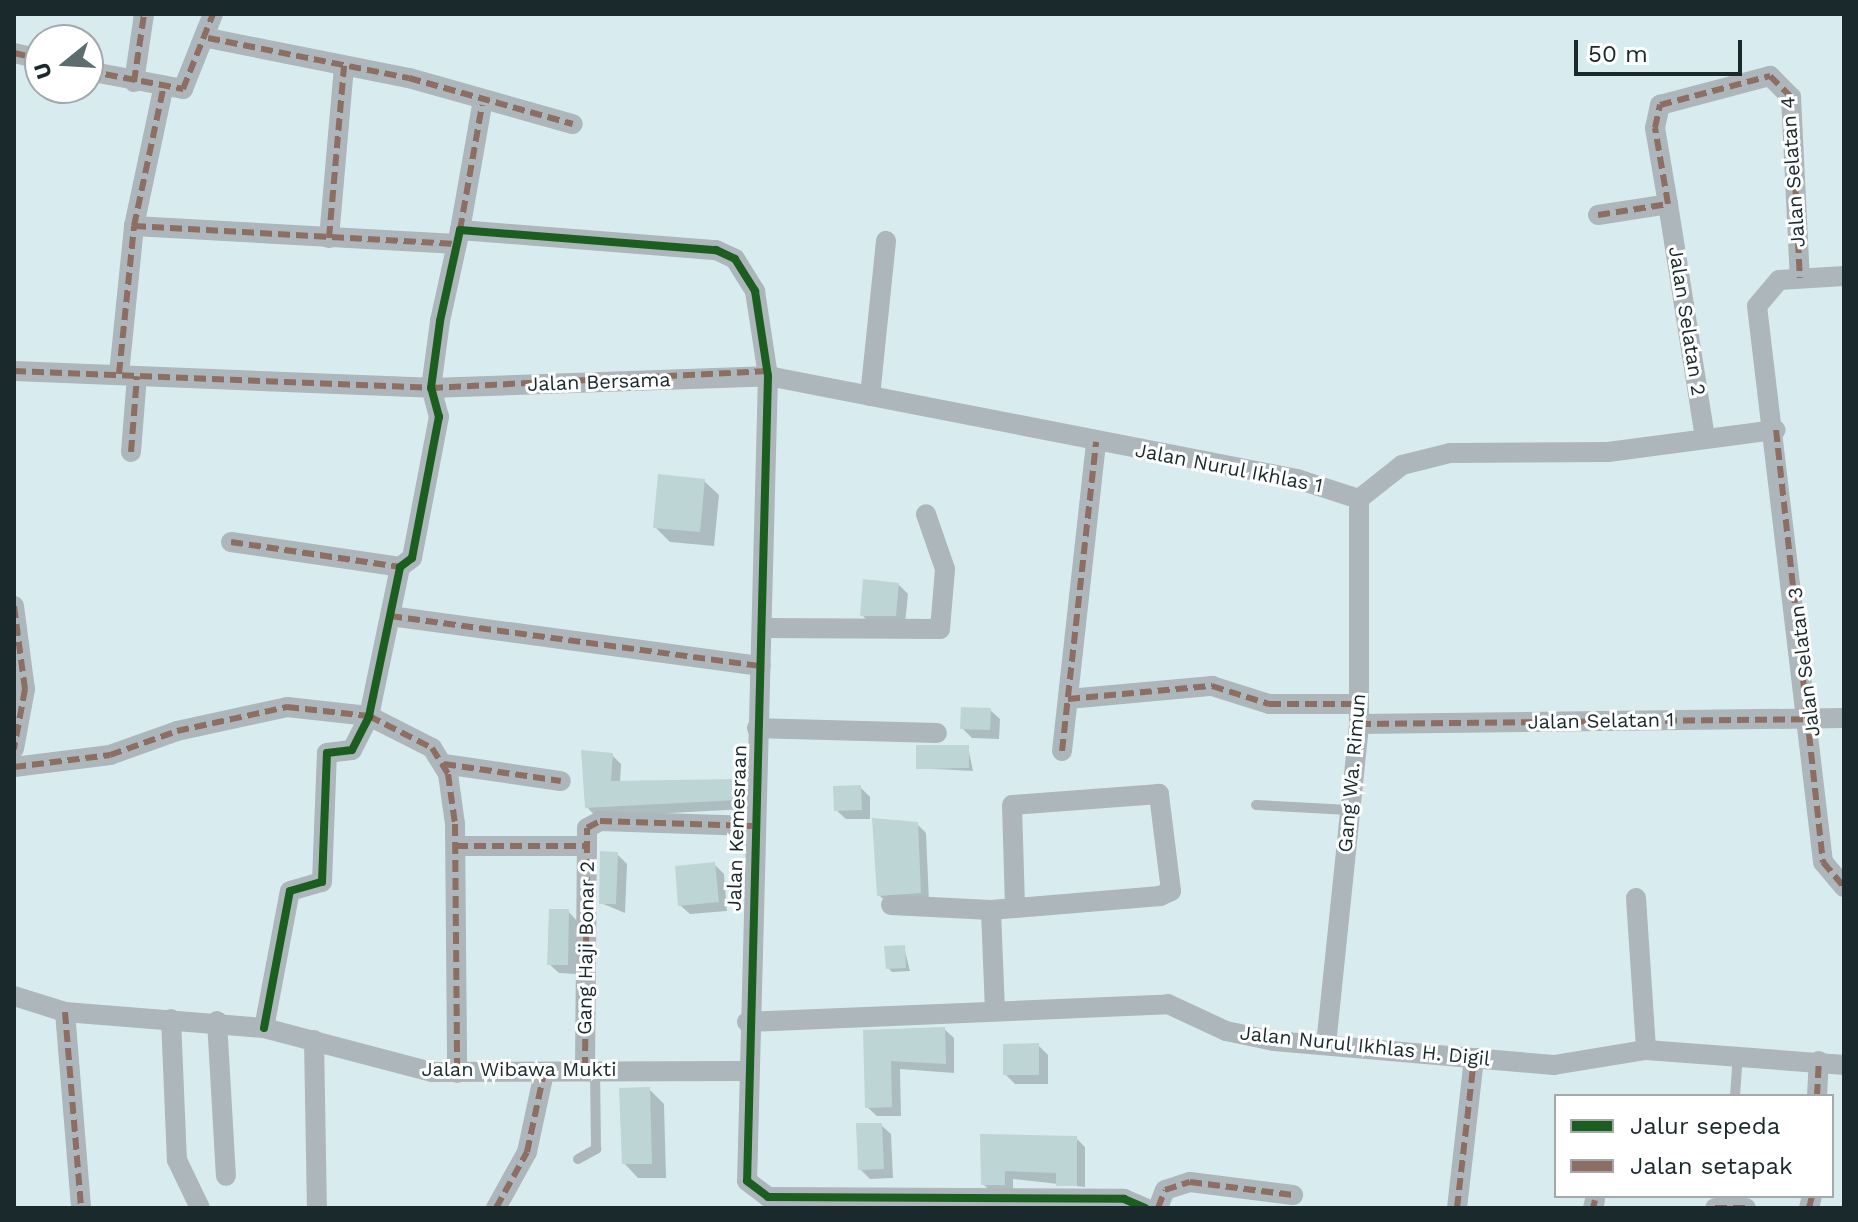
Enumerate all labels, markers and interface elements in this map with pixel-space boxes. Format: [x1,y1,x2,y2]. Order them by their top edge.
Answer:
north arrow [24,24,104,104]
scale bar [1578,24,1746,74]
text: 50 m [1588,40,1648,68]
text: U [28,60,57,82]
street label: Jalan Selatan 4 [1776,96,1810,248]
street label: Jalan Selatan 2 [1663,245,1711,397]
street label: Jalan Bersama [527,368,671,396]
street label: Jalan Nurul Ikhlas 1 [1133,438,1325,498]
street label: Jalan Selatan 3 [1783,586,1825,738]
street label: Gang Wa. Rimun [1333,692,1371,854]
street label: Jalan Selatan 1 [1527,708,1675,734]
street label: Jalan Kemesraan [722,744,752,912]
street label: Gang Haji Bonar 2 [572,861,600,1035]
street label: Jalan Nurul Ikhlas H. Digil [1238,1021,1492,1071]
street label: Jalan Wibawa Mukti [421,1057,617,1081]
legend [1554,1094,1834,1198]
text: Jalur sepeda [1630,1112,1780,1140]
text: Jalan setapak [1630,1152,1793,1180]

